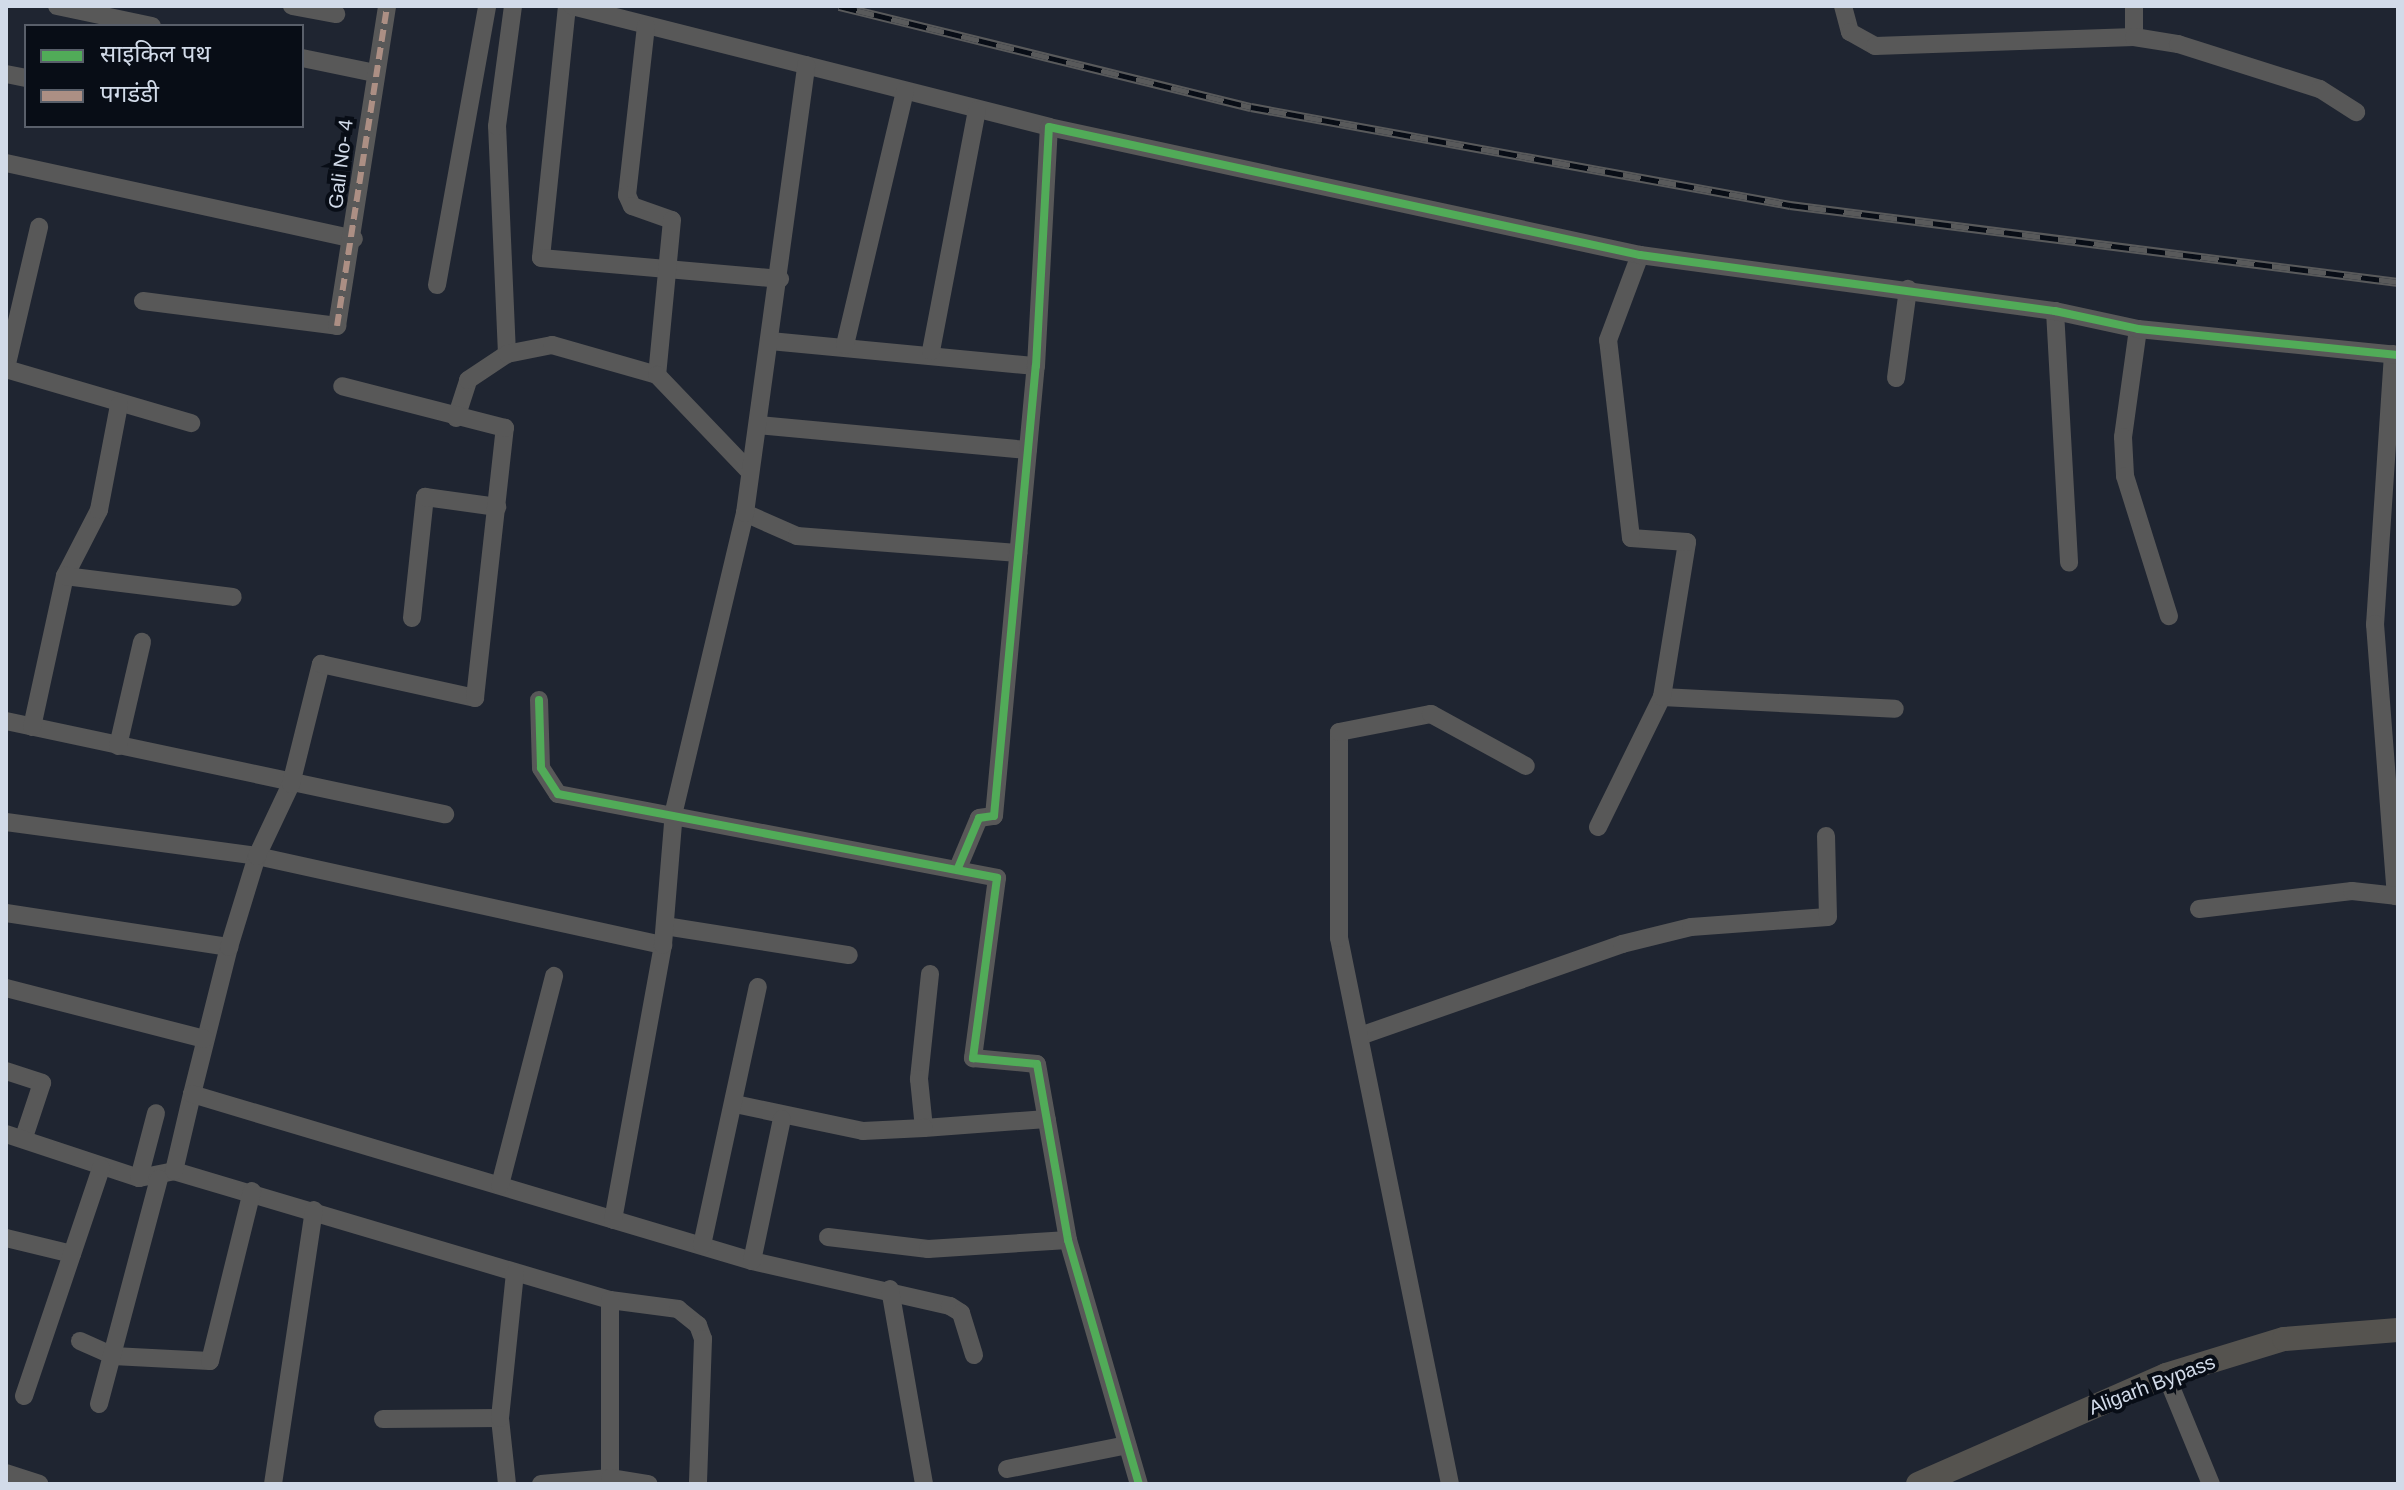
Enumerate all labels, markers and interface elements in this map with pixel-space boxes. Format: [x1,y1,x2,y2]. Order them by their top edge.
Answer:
legend [24,24,304,128]
text: साइकिल पथ [100,40,211,67]
text: पगडंडी [100,80,159,107]
street label: Gali No- 4 [324,118,358,210]
street label: Aligarh Bypass [2085,1350,2219,1420]

